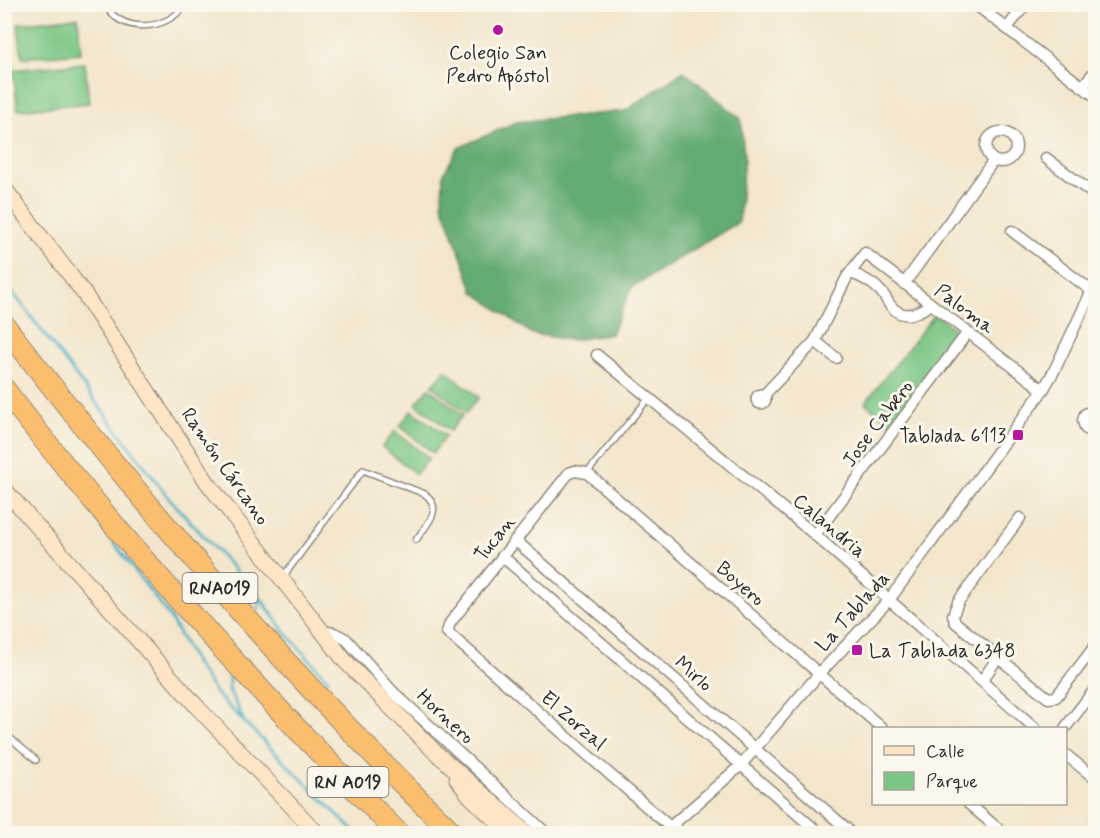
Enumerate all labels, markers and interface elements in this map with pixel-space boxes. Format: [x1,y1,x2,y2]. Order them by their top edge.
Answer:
marker: Colegio San Pedro Apóstol [491,23,505,37]
place label: Colegio San Pedro Apóstol [446,40,550,91]
street label: Paloma [929,278,1000,341]
street label: Jose Cabero [837,375,920,473]
street label: Ramón Cárcano [174,403,275,531]
place label: Tablada 6113 [899,423,1006,450]
marker: Tablada 6113 [1011,428,1025,442]
street label: Calandria [787,488,871,565]
street label: Tucan [468,510,522,568]
street label: Boyero [710,555,770,613]
street label: La Tablada [810,566,896,658]
road number: RNA019 [182,573,258,603]
place label: La Tablada 6348 [869,638,1016,665]
marker: La Tablada 6348 [850,643,864,657]
street label: Mirlo [668,650,718,698]
street label: Hornero [410,683,480,751]
street label: El Zorzal [534,685,612,757]
legend [872,727,1067,805]
text: Calle [926,740,965,764]
road number: RN A019 [308,767,388,797]
text: Parque [926,770,978,794]

